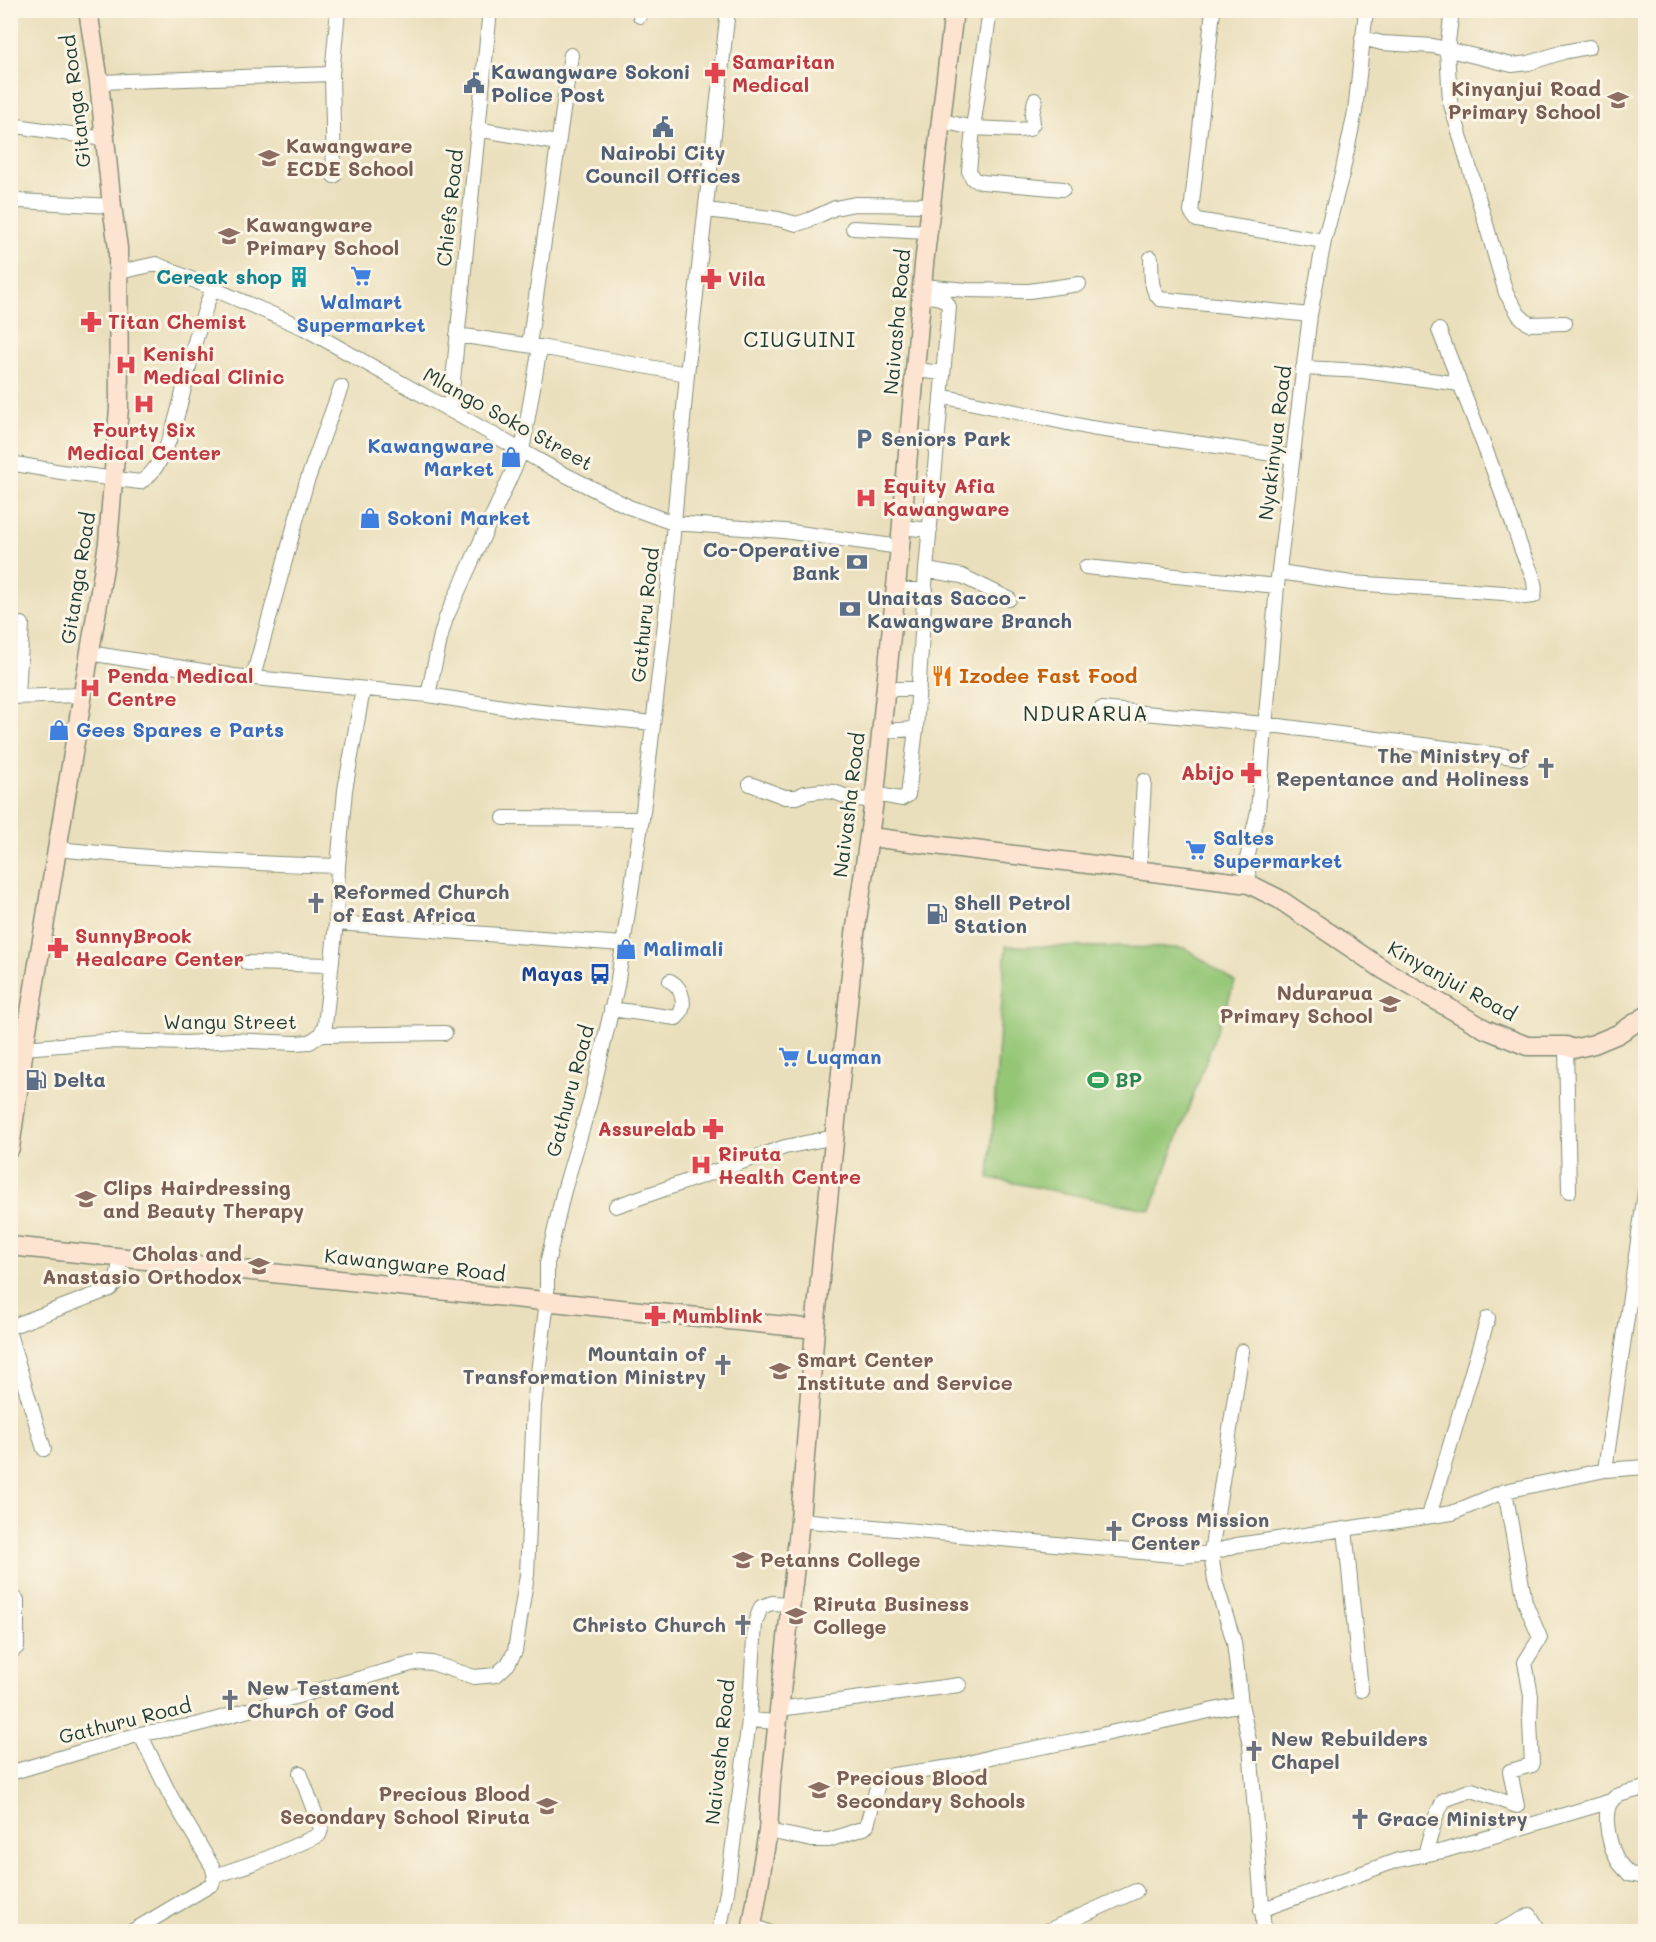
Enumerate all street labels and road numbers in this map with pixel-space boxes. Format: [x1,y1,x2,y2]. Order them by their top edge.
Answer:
street label: Gitanga Road [54,33,96,169]
street label: Chiefs Road [430,148,468,268]
street label: Naivasha Road [877,248,915,396]
street label: Mlango Soko Street [419,361,598,476]
street label: Nyakinyua Road [1252,364,1296,522]
street label: Gitanga Road [54,510,100,646]
street label: Gathuru Road [624,546,664,684]
street label: Naivasha Road [826,731,870,879]
street label: Kinyanjui Road [1384,934,1521,1026]
street label: Wangu Street [163,1008,297,1034]
street label: Gathuru Road [539,1022,599,1160]
street label: Kawangware Road [323,1242,507,1286]
street label: Naivasha Road [698,1678,740,1826]
street label: Gathuru Road [56,1691,194,1749]

